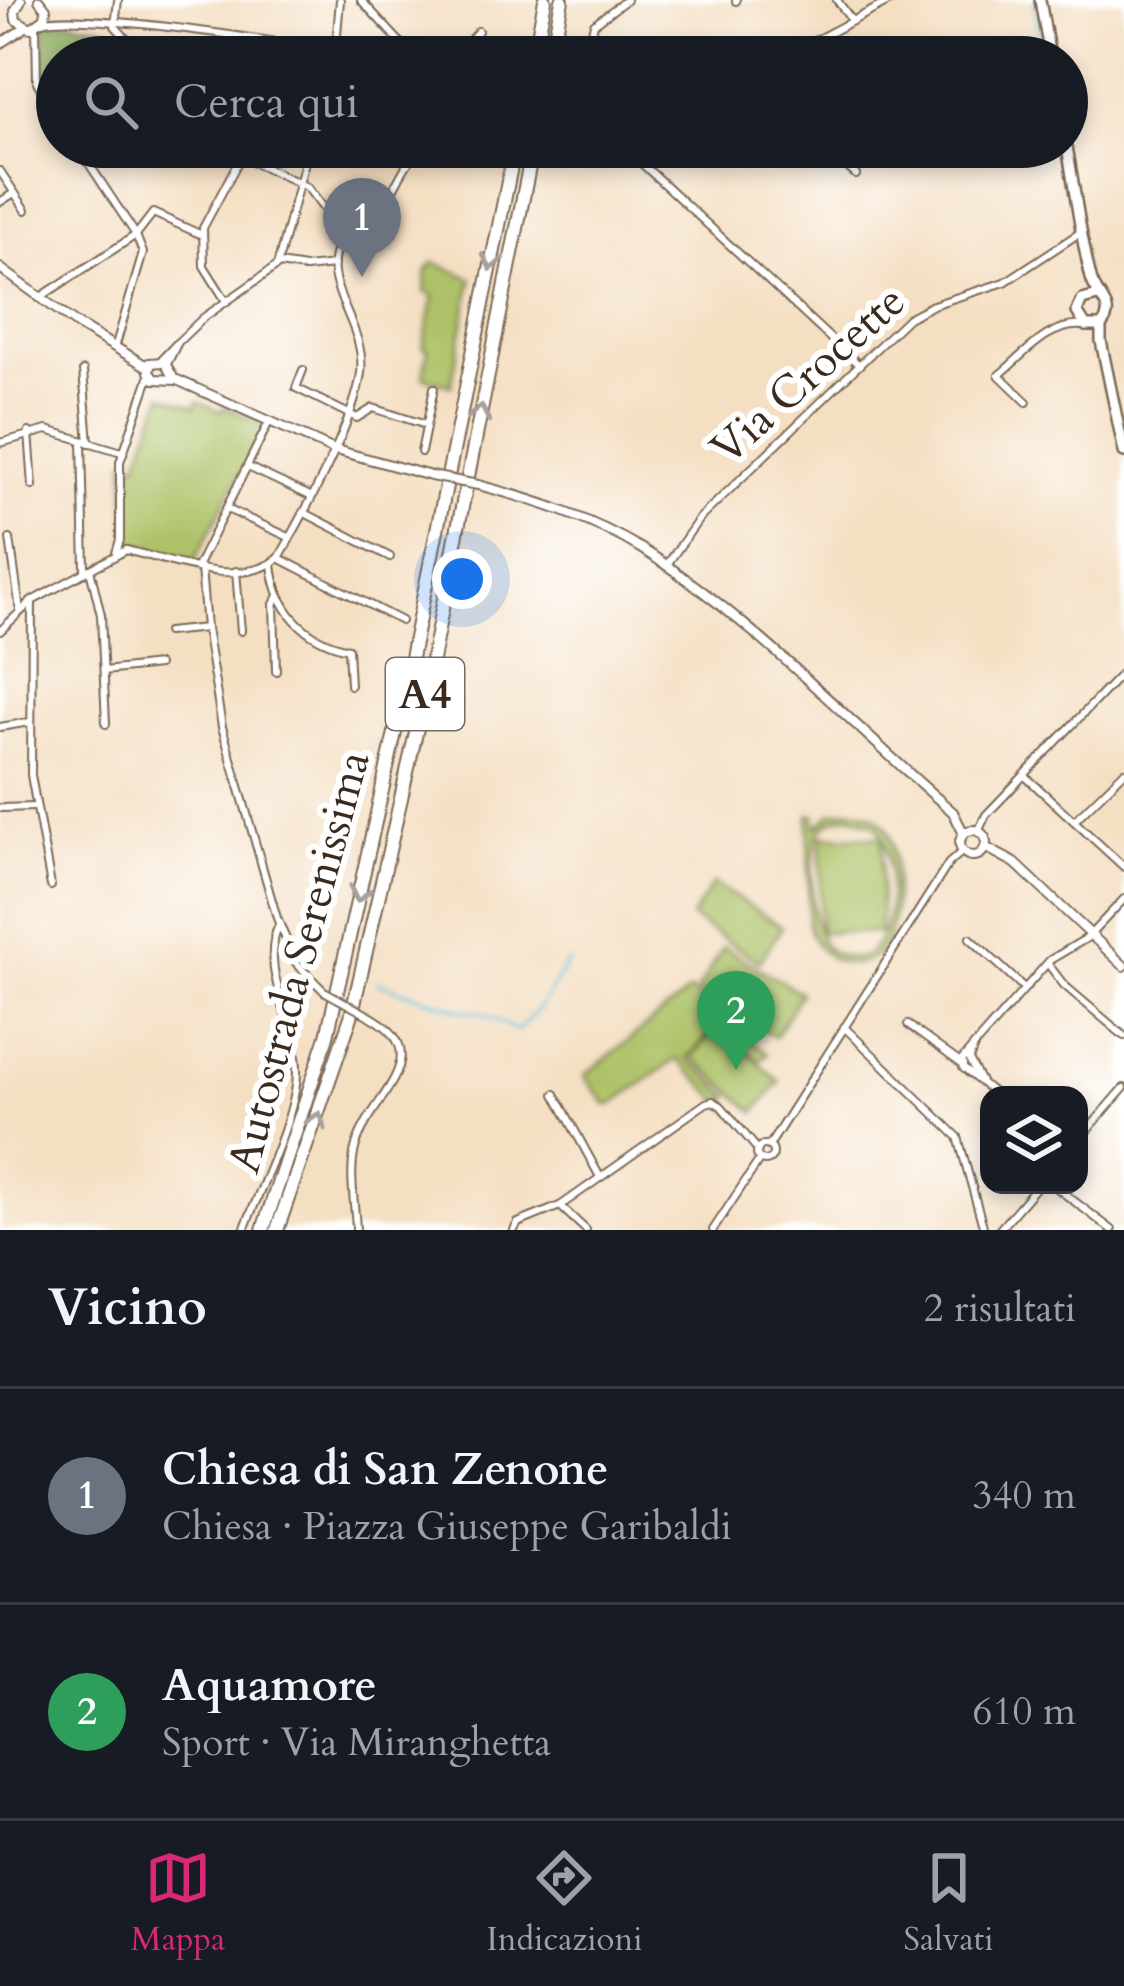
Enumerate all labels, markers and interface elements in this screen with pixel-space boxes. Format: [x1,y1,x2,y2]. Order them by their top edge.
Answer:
search box [36,36,1088,168]
icon: search [78,69,144,135]
text: Cerca qui [174,72,359,133]
pin: 1 [323,178,401,277]
one-way arrow [480,251,506,271]
street label: Via Crocette [698,271,918,479]
one-way arrow [466,404,492,424]
your location [432,549,492,609]
road number: A4 [386,658,464,730]
street label: Autostrada Serenissima [213,744,385,1180]
one-way arrow [348,883,373,903]
pin: 2 [697,971,775,1070]
map controls [980,1086,1088,1194]
button: layers [980,1086,1088,1194]
one-way arrow [303,1111,327,1132]
text: Vicino [48,1273,207,1343]
text: 2 risultati [924,1282,1076,1335]
text: Chiesa di San Zenone [162,1439,609,1500]
text: 1 [77,1469,97,1522]
text: 340 m [973,1469,1076,1522]
text: Chiesa · Piazza Giuseppe Garibaldi [162,1500,732,1553]
text: Aquamore [162,1655,377,1716]
text: 2 [77,1685,97,1738]
text: 610 m [973,1685,1076,1738]
text: Sport · Via Miranghetta [162,1716,551,1769]
tab: Mappa [131,1845,225,1962]
tab: Indicazioni [486,1845,642,1962]
tab: Salvati [904,1845,993,1962]

